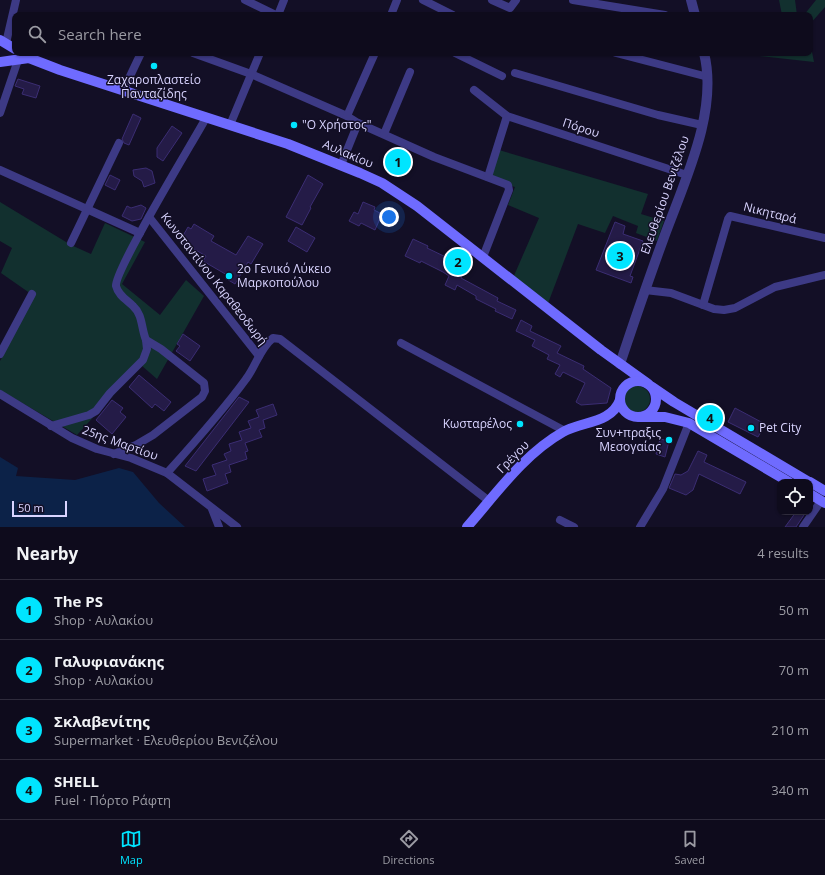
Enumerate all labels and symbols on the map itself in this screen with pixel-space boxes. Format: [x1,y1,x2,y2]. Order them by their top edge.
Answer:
marker: Ζαχαροπλαστείο Πανταζίδης [149,61,159,71]
place label: Ζαχαροπλαστείο Πανταζίδης [107,71,201,102]
street label: Πόρου [561,114,602,141]
place label: "Ο Χρήστος" [302,116,372,133]
marker: "Ο Χρήστος" [289,120,299,130]
street label: Ελευθερίου Βενιζέλου [636,133,693,256]
street label: Αυλακίου [320,135,376,172]
pin: 1 [385,147,411,177]
street label: Νικηταρά [742,198,799,227]
your location [379,207,399,227]
street label: Κωνσταντίνου Καραθεοδωρή [157,209,272,349]
pin: 3 [607,241,633,271]
pin: 2 [445,247,471,277]
place label: 2ο Γενικό Λύκειο Μαρκοπούλου [237,260,331,291]
marker: 2ο Γενικό Λύκειο Μαρκοπούλου [224,271,234,281]
pin: 4 [697,403,723,433]
place label: Κωσταρέλος [443,415,512,432]
marker: Κωσταρέλος [515,419,525,429]
place label: Pet City [759,419,802,436]
street label: 25ης Μαρτίου [80,421,160,464]
marker: Pet City [746,423,756,433]
place label: Συν+πραξις Μεσογαίας [596,424,661,455]
marker: Συν+πραξις Μεσογαίας [664,435,674,445]
street label: Γρέγου [493,436,533,477]
scale bar [12,499,67,518]

